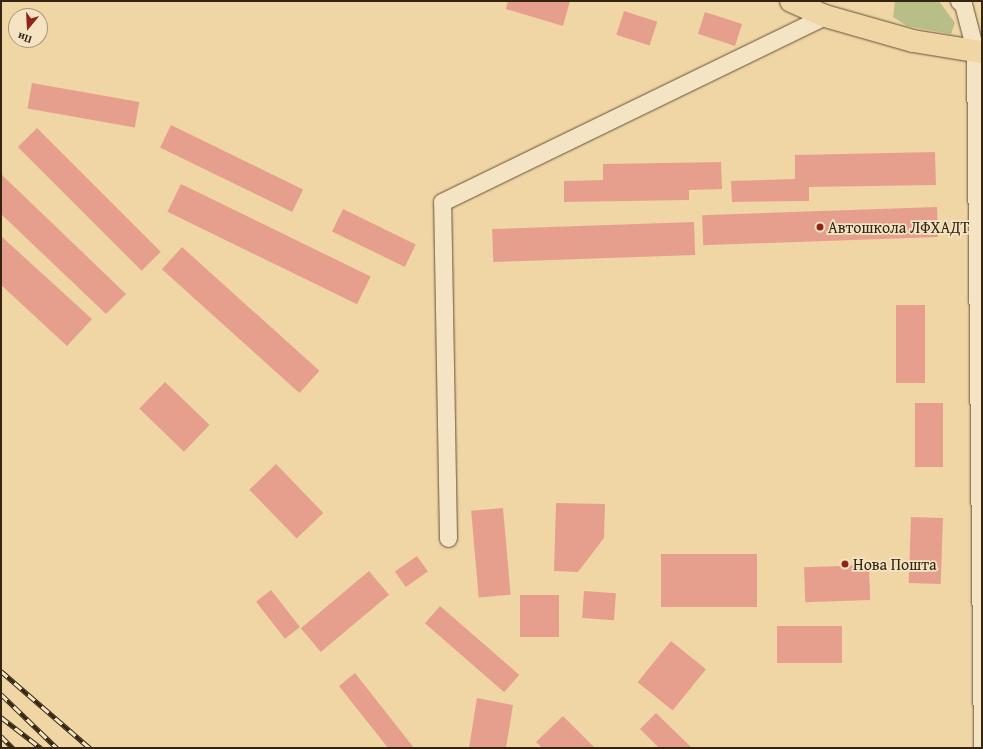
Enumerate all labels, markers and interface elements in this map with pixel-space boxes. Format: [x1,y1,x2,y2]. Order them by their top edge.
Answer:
north arrow [8,8,48,48]
text: Пн [15,29,34,48]
place label: Автошкола ЛФХАДТ [828,217,969,237]
marker: Автошкола ЛФХАДТ [815,222,825,232]
place label: Нова Пошта [853,554,937,574]
marker: Нова Пошта [840,559,850,569]

